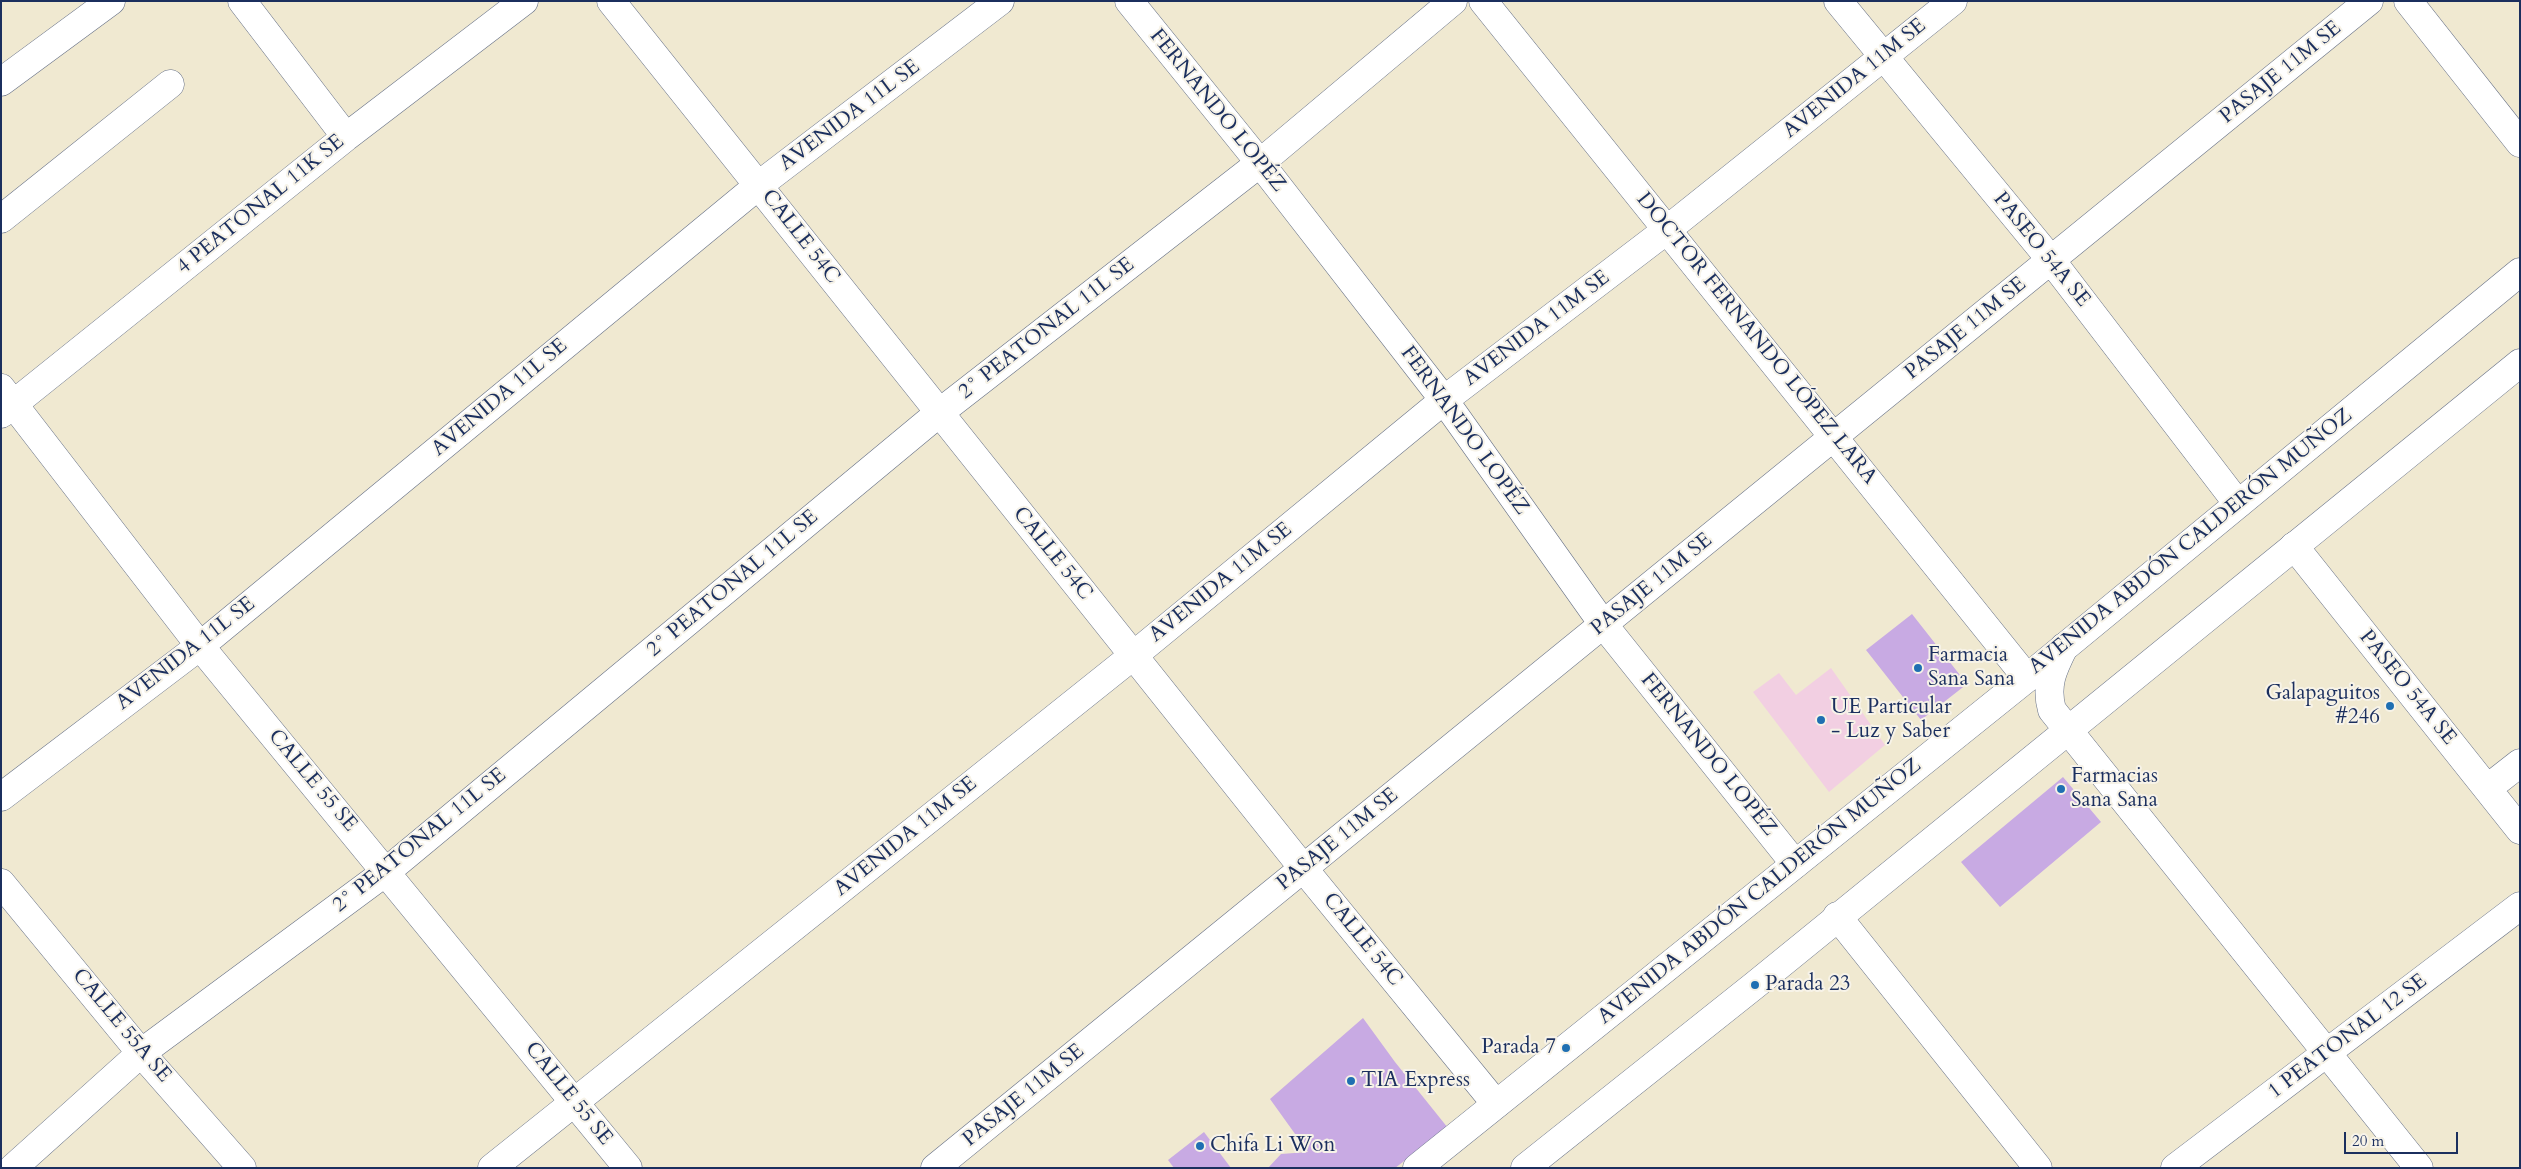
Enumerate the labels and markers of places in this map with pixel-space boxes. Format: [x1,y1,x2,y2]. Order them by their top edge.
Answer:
place label: Farmacia Sana Sana [1928,643,2015,693]
marker: Farmacia Sana Sana [1912,662,1924,674]
place label: Galapaguitos #246 [2265,681,2380,731]
place label: UE Particular - Luz y Saber [1831,695,1952,745]
marker: Galapaguitos #246 [2384,700,2396,712]
marker: UE Particular - Luz y Saber [1815,714,1827,726]
place label: Farmacias Sana Sana [2071,764,2158,814]
marker: Farmacias Sana Sana [2055,783,2067,795]
place label: Parada 23 [1765,972,1851,998]
marker: Parada 23 [1749,979,1761,991]
place label: Parada 7 [1481,1035,1556,1061]
marker: Parada 7 [1560,1042,1572,1054]
place label: TIA Express [1361,1068,1470,1094]
marker: TIA Express [1345,1075,1357,1087]
place label: Chifa Li Won [1210,1133,1335,1159]
marker: Chifa Li Won [1194,1140,1206,1152]

